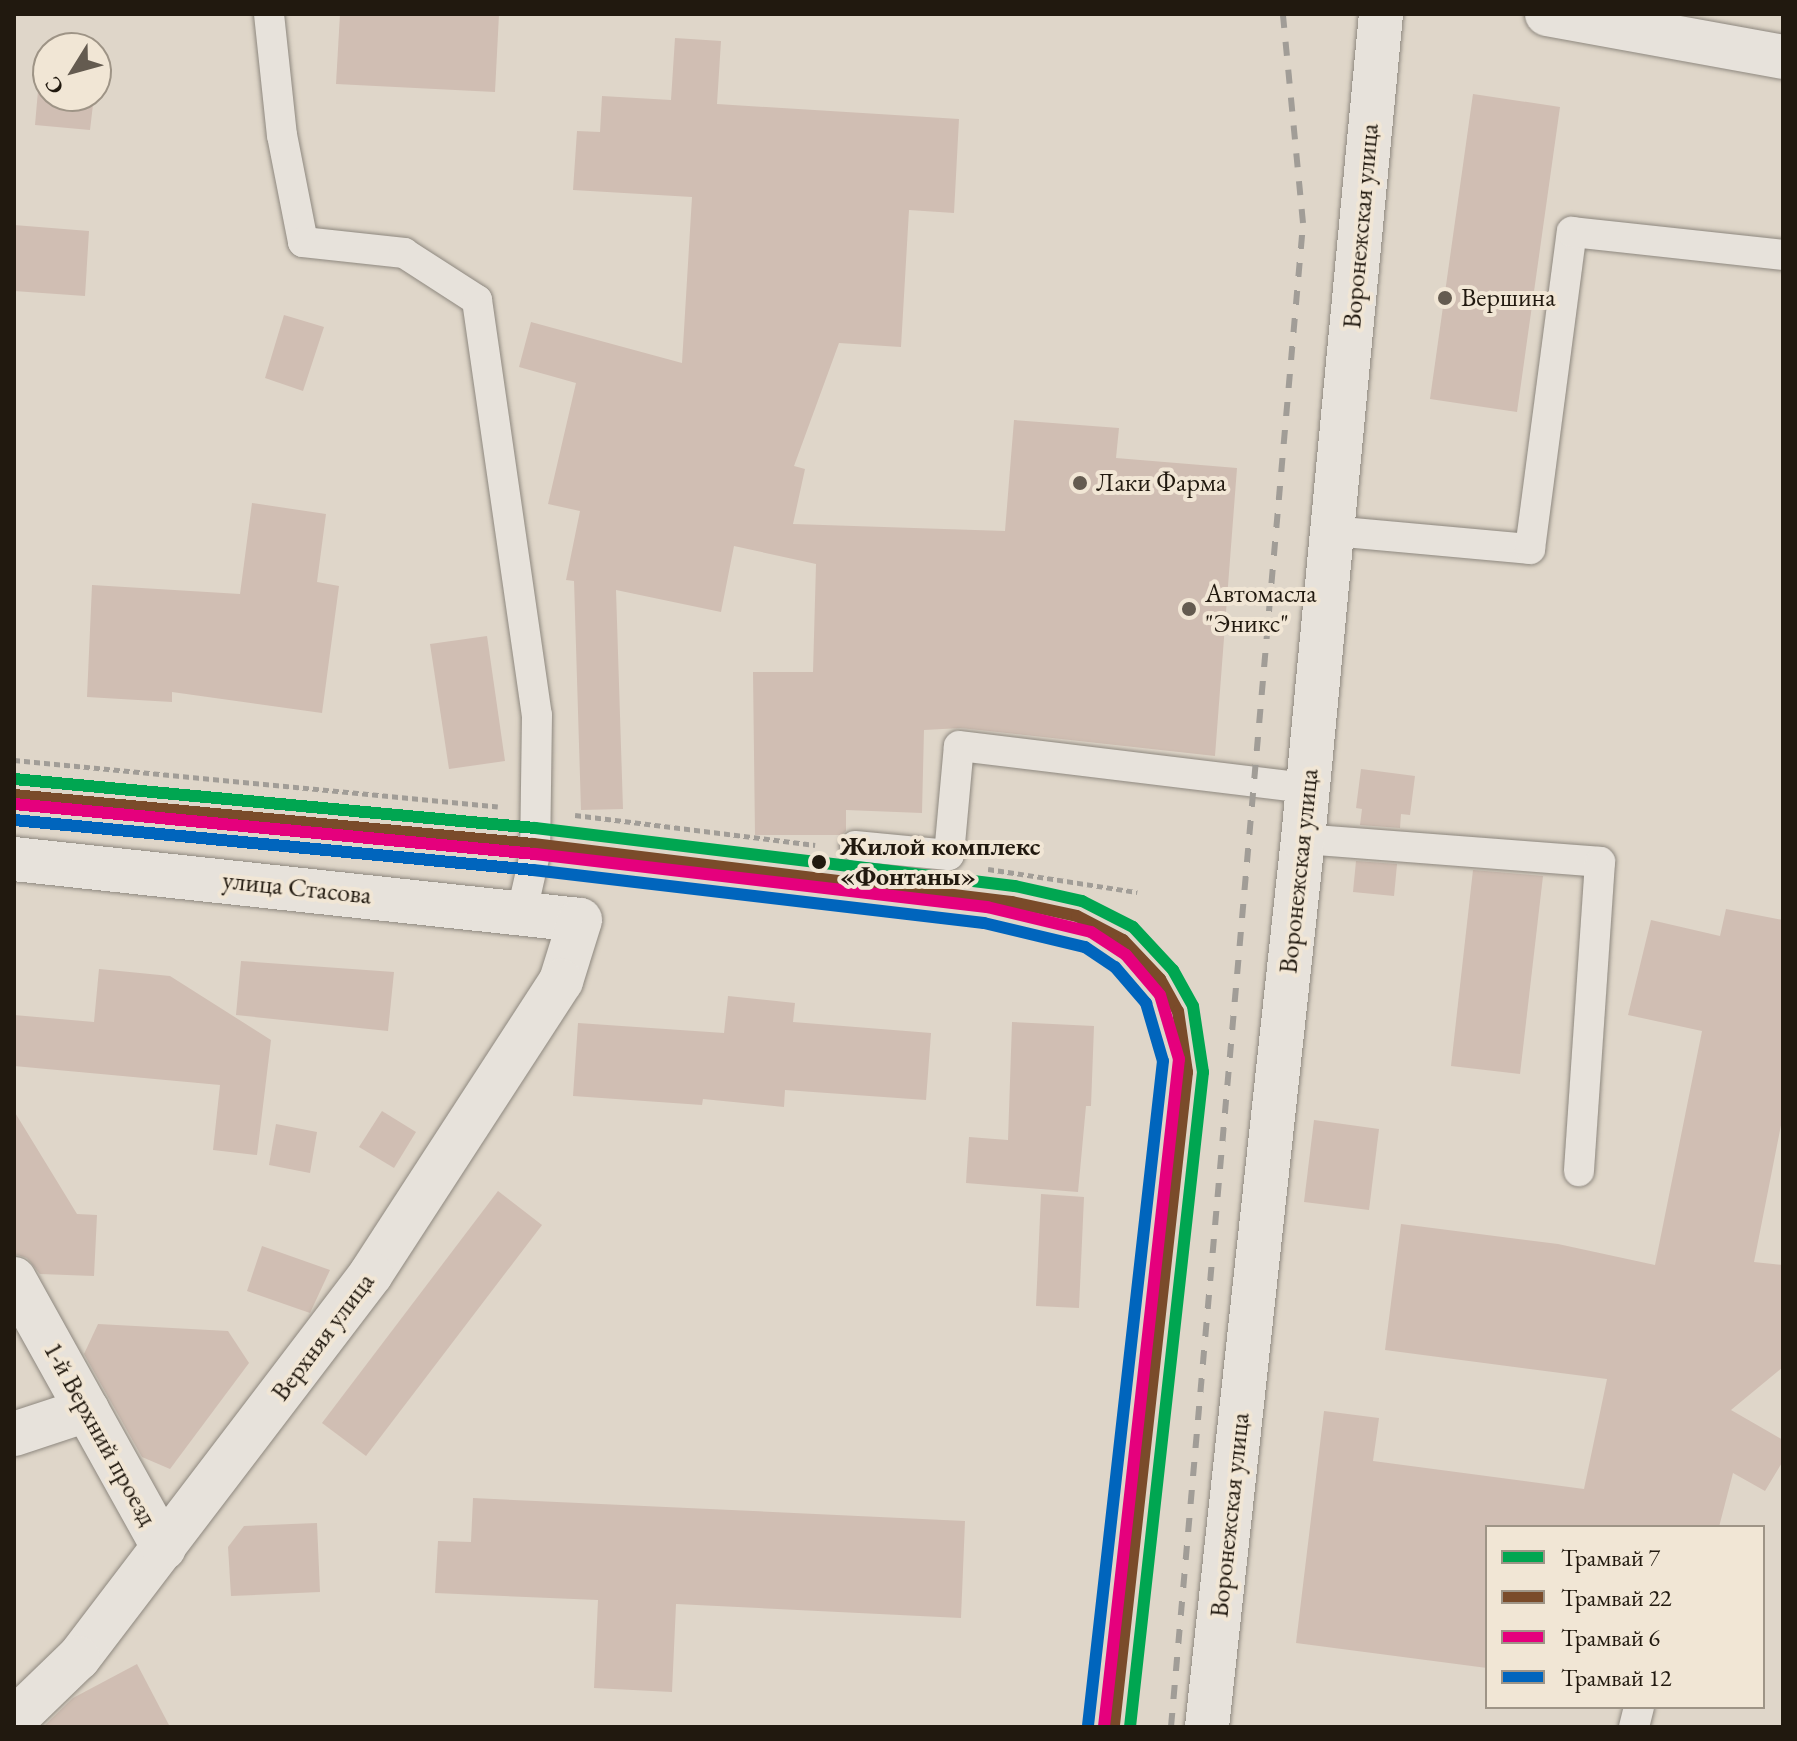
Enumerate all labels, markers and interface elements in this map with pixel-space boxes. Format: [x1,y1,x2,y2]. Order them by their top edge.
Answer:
north arrow [32,32,112,112]
text: С [38,71,70,101]
street label: Воронежская улица [1336,122,1386,330]
place label: Вершина [1461,282,1556,314]
marker: Вершина [1436,289,1454,307]
place label: Лаки Фарма [1096,467,1226,499]
marker: Лаки Фарма [1071,474,1089,492]
place label: Автомасла "Эникс" [1205,578,1317,640]
marker: Автомасла "Эникс" [1180,600,1198,618]
street label: Воронежская улица [1273,767,1325,975]
place label: Жилой комплекс «Фонтаны» [840,831,1040,892]
marker: Жилой комплекс «Фонтаны» [805,848,833,876]
street label: улица Стасова [221,865,373,911]
street label: Верхняя улица [265,1267,381,1407]
street label: 1-й Верхний проезд [37,1337,163,1531]
street label: Воронежская улица [1204,1411,1256,1619]
legend [1485,1525,1765,1709]
text: Трамвай 7 [1561,1542,1660,1573]
text: Трамвай 22 [1561,1582,1672,1613]
text: Трамвай 6 [1561,1622,1660,1653]
text: Трамвай 12 [1561,1662,1672,1693]

